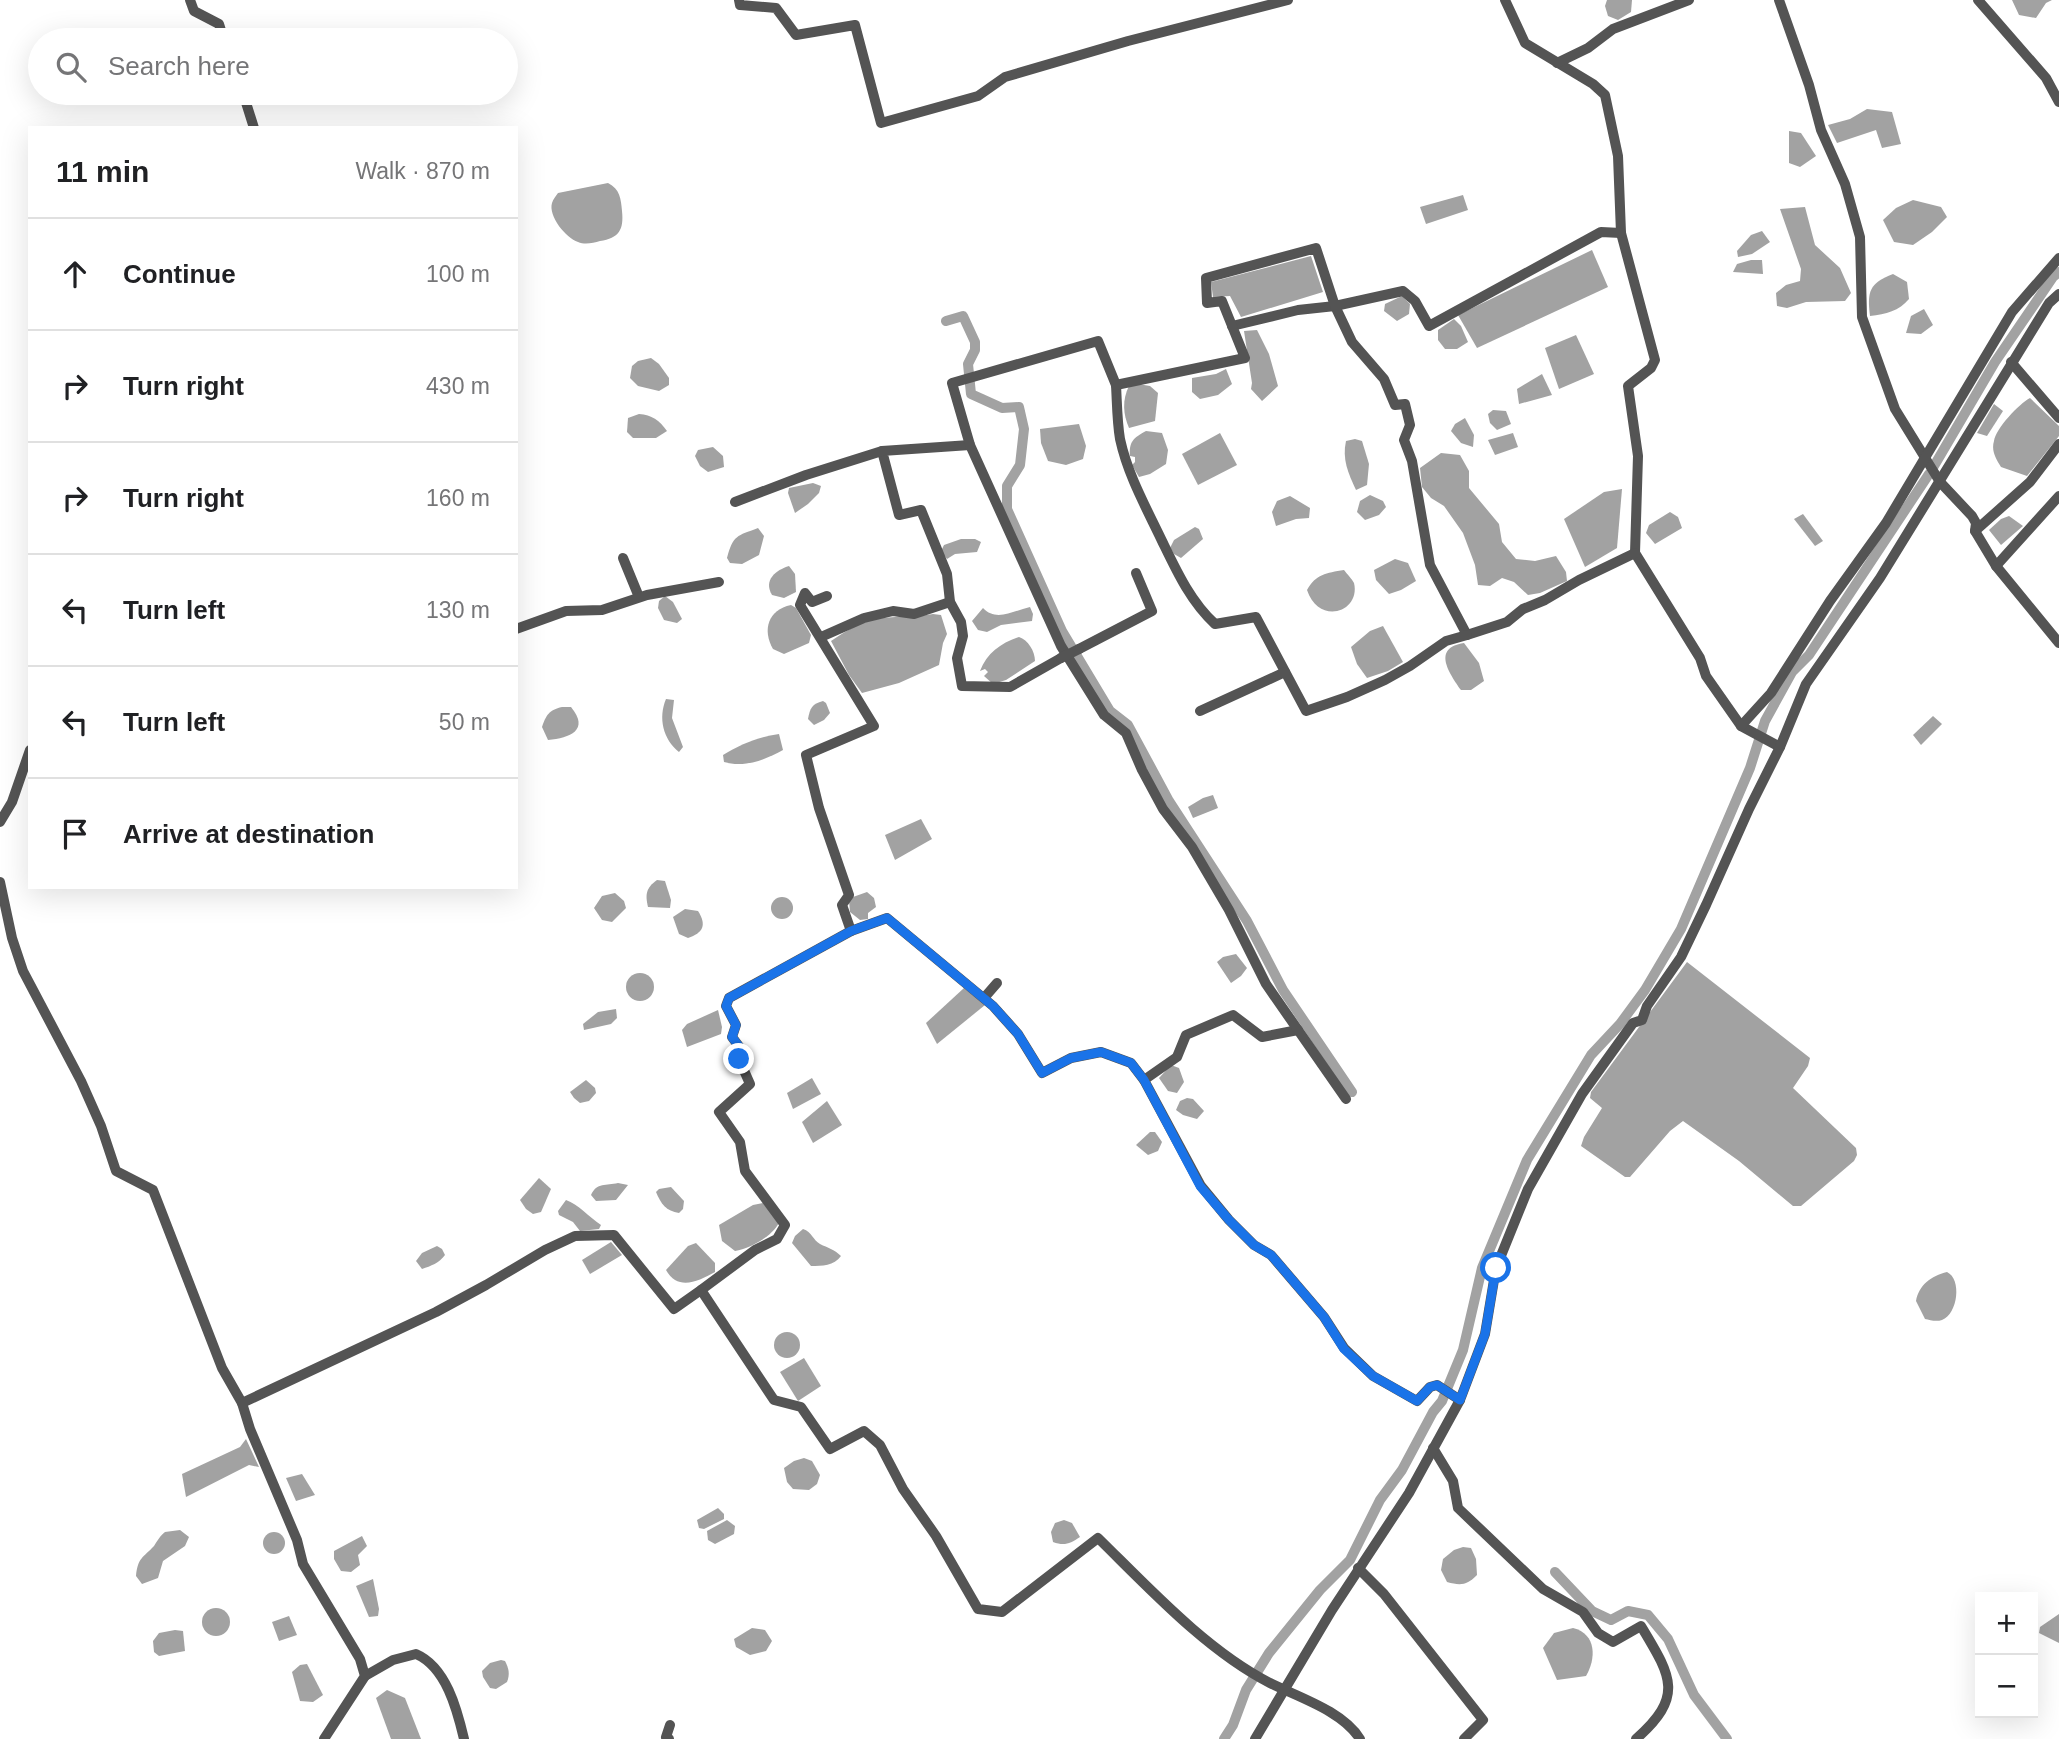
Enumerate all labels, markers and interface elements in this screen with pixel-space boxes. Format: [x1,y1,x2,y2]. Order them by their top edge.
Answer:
search box [28,28,518,105]
icon: search [52,48,90,86]
text: Search here [108,51,250,81]
text: 11 min [56,155,149,188]
text: Walk · 870 m [355,158,490,184]
icon: ahead [56,255,94,293]
text: Continue [123,259,236,289]
text: 100 m [426,261,490,287]
icon: right [56,367,94,405]
text: Turn right [123,371,244,401]
text: 430 m [426,373,490,399]
icon: right [56,479,94,517]
text: Turn right [123,483,244,513]
text: 160 m [426,485,490,511]
icon: left [56,591,94,629]
text: Turn left [123,595,225,625]
text: 130 m [426,597,490,623]
icon: left [56,703,94,741]
text: Turn left [123,707,225,737]
text: 50 m [439,709,490,735]
icon: arrive [56,815,94,853]
text: Arrive at destination [123,819,374,849]
route end [723,1043,754,1074]
route start [1480,1252,1511,1283]
map controls [1975,1592,2038,1718]
button: + [1975,1592,2038,1655]
button: − [1975,1655,2038,1718]

